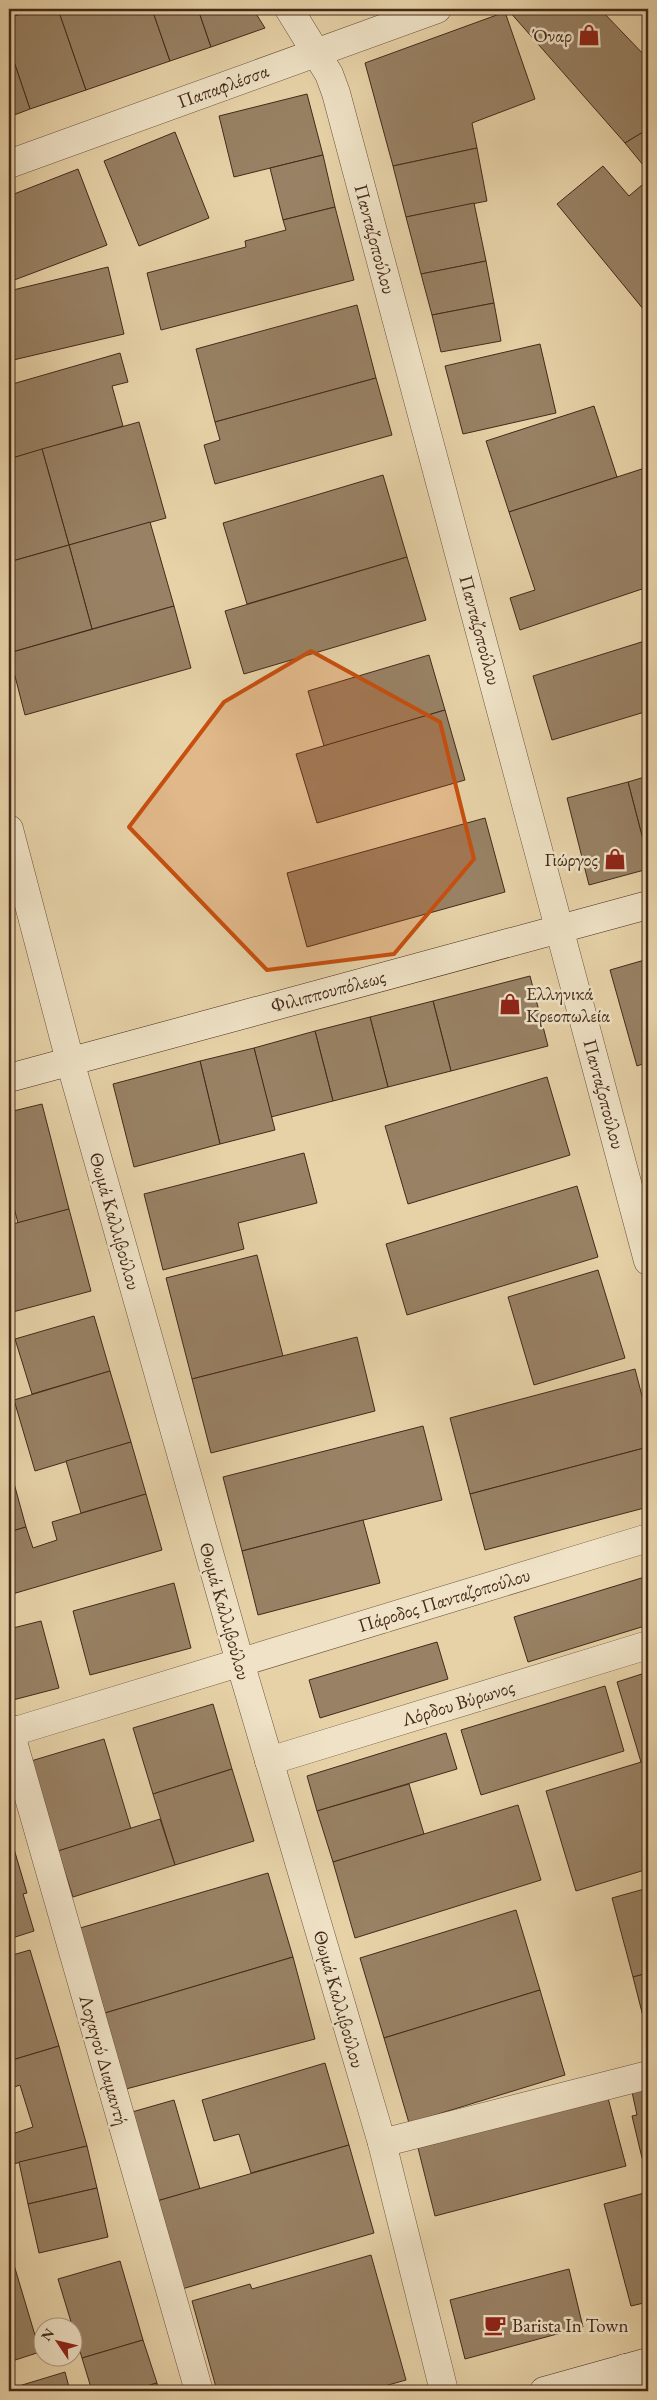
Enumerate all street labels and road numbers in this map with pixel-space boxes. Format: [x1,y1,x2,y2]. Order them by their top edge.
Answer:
street label: Παπαφλέσσα [174,58,272,114]
street label: Πανταζοπούλου [348,181,402,297]
street label: Πανταζοπούλου [453,572,507,688]
street label: Φιλιππουπόλεως [268,964,388,1018]
street label: Πανταζοπούλου [577,1036,631,1152]
street label: Θωμά Καλλιβούλου [83,1149,147,1293]
street label: Θωμά Καλλιβούλου [193,1539,257,1683]
street label: Πάροδος Πανταζοπούλου [355,1562,533,1638]
street label: Λόρδου Βύρωνος [398,1674,517,1732]
street label: Θωμά Καλλιβούλου [307,1927,371,2071]
street label: Λοχαγού Διαμαντή [73,1991,135,2128]

